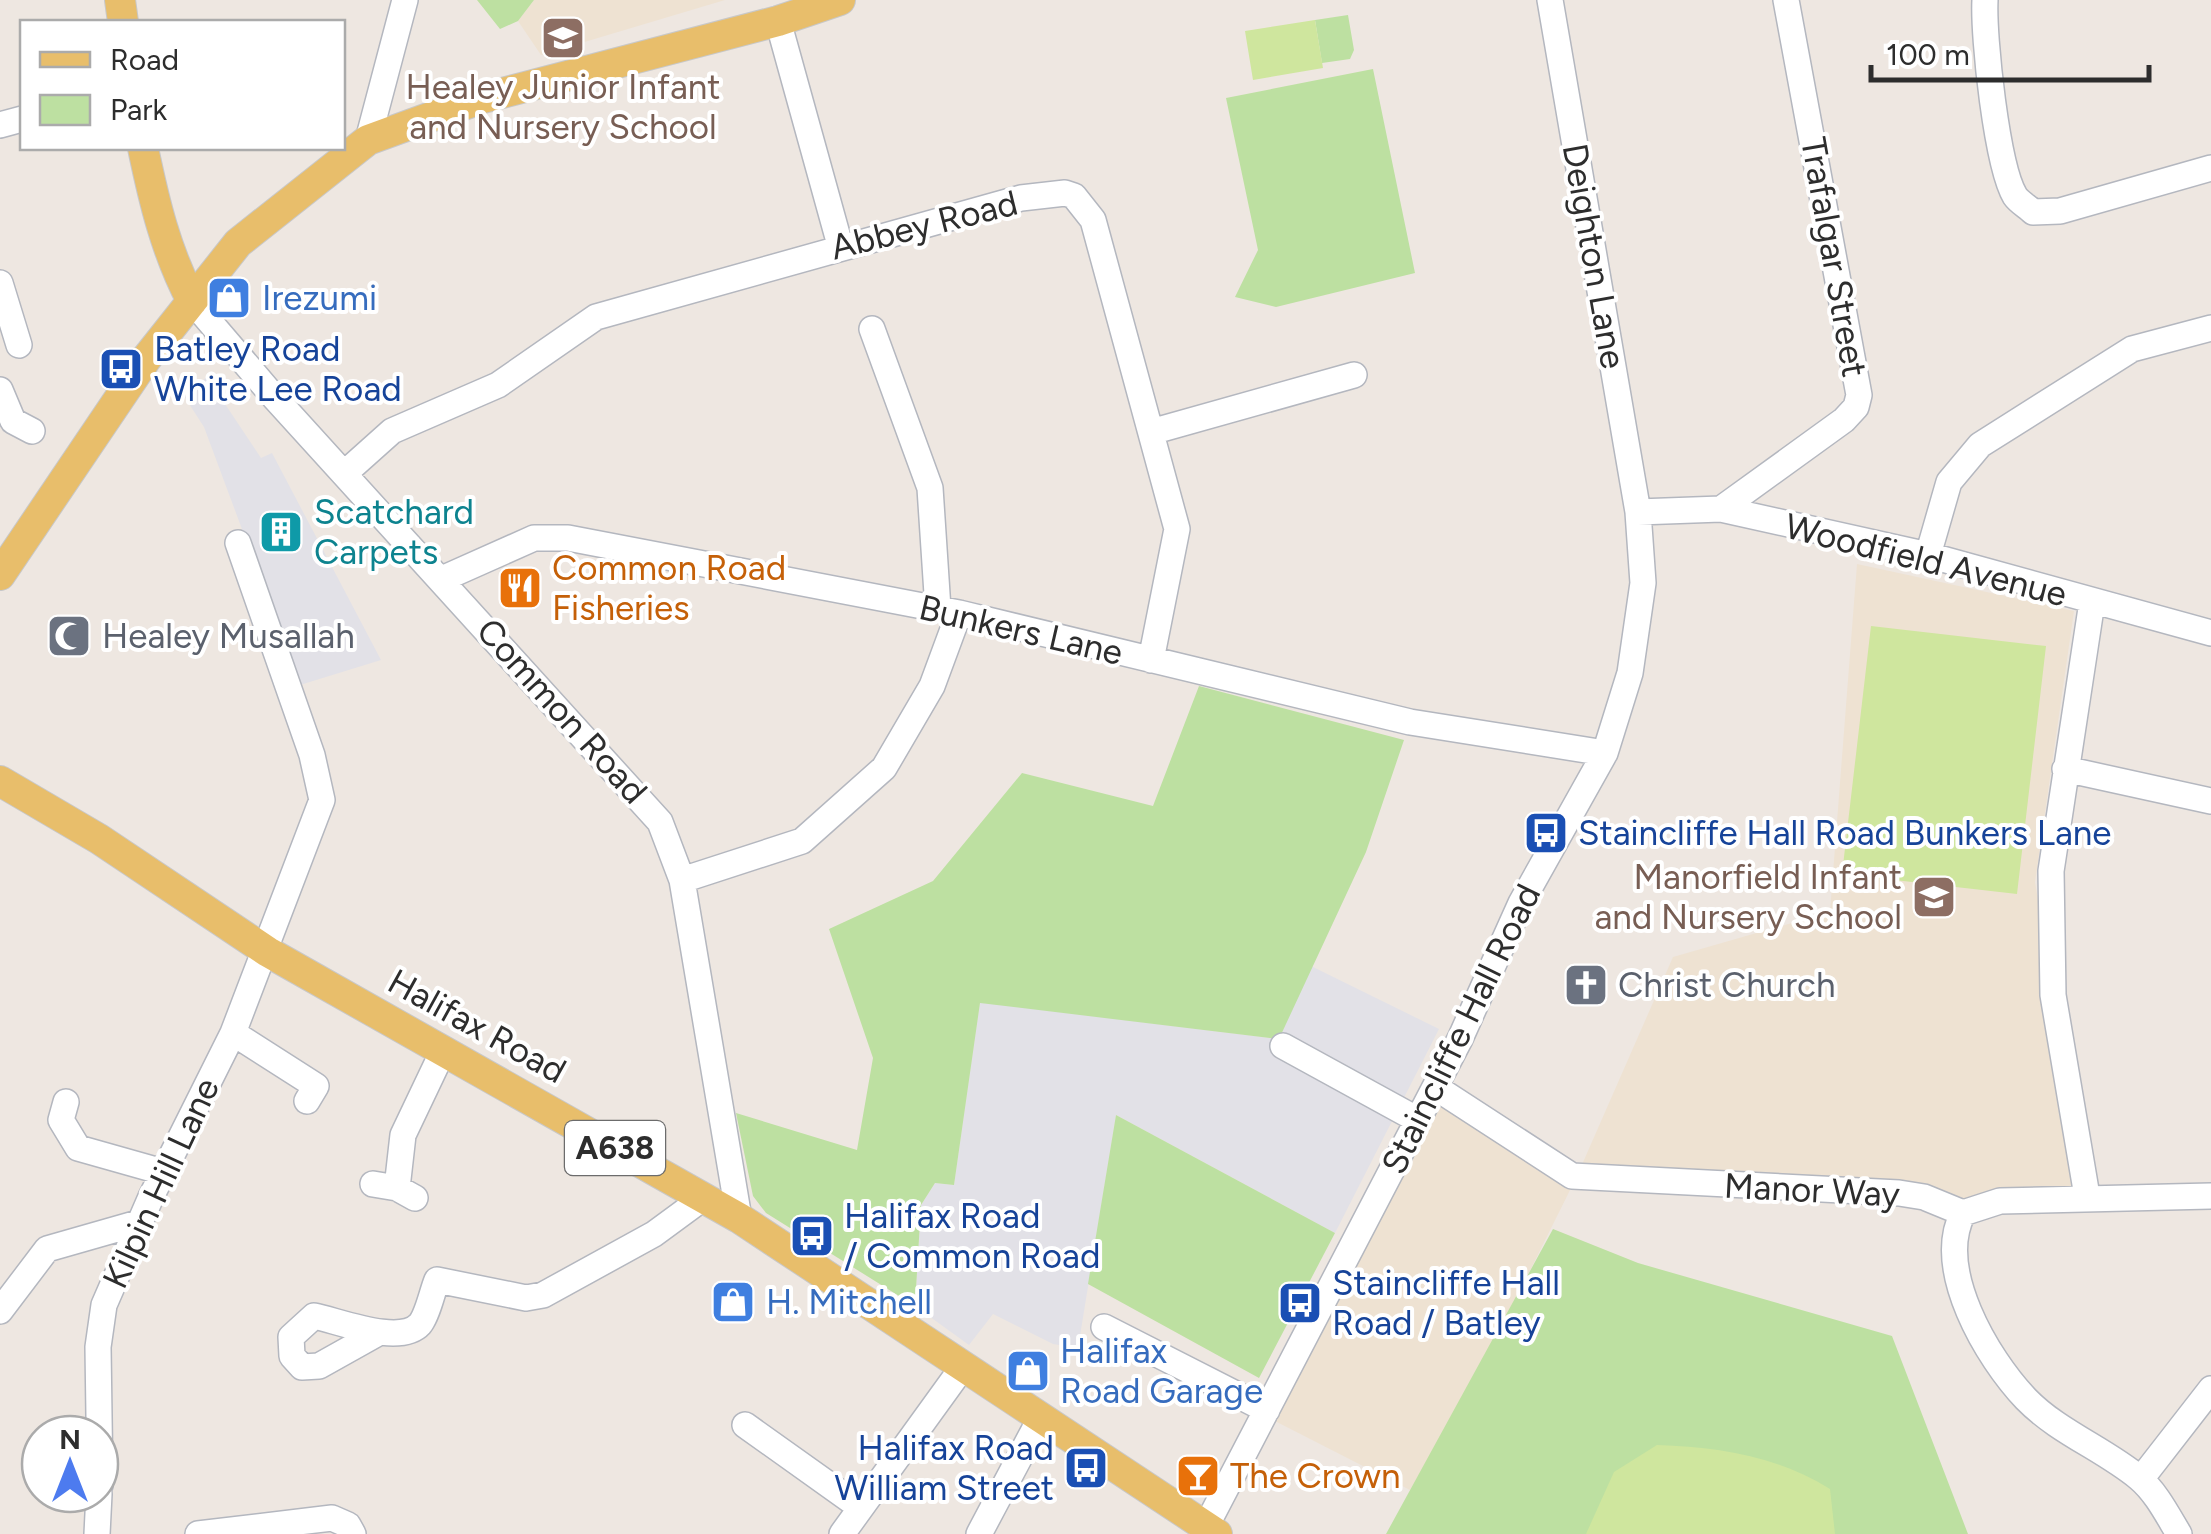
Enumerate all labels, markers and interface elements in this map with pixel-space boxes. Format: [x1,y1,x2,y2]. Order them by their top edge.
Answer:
school or university icon: Healey Junior Infant and Nursery School [540,15,586,61]
legend [20,20,345,150]
scale bar [1871,20,2148,82]
text: 100 m [1886,36,1970,73]
text: Road [110,41,179,78]
place label: Healey Junior Infant and Nursery School [405,66,721,148]
text: Park [110,91,168,128]
street label: Trafalgar Street [1792,134,1876,380]
street label: Deighton Lane [1554,140,1634,372]
street label: Abbey Road [826,182,1022,268]
shop icon: Irezumi [206,275,252,321]
place label: Irezumi [262,277,377,319]
place label: Batley Road White Lee Road [154,328,402,410]
bus stop icon: Batley Road White Lee Road [98,346,144,392]
place label: Scatchard Carpets [314,491,474,573]
street label: Woodfield Avenue [1781,505,2071,615]
building icon: Scatchard Carpets [258,509,304,555]
place label: Common Road Fisheries [552,547,786,629]
restaurant icon: Common Road Fisheries [497,565,543,611]
street label: Bunkers Lane [915,586,1127,674]
street label: Common Road [468,610,656,812]
mosque icon: Healey Musallah [46,613,92,659]
place label: Healey Musallah [102,615,355,657]
bus stop icon: Staincliffe Hall Road Bunkers Lane [1523,810,1569,856]
place label: Staincliffe Hall Road Bunkers Lane [1578,812,2111,854]
place label: Manorfield Infant and Nursery School [1594,856,1902,938]
school or university icon: Manorfield Infant and Nursery School [1911,874,1957,920]
street label: Staincliffe Hall Road [1373,877,1549,1181]
street label: Halifax Road [381,960,573,1092]
church icon: Christ Church [1563,962,1609,1008]
place label: Christ Church [1618,964,1836,1006]
street label: Kilpin Hill Lane [94,1071,228,1295]
road number: A638 [565,1121,665,1175]
street label: Manor Way [1723,1164,1902,1216]
place label: Halifax Road / Common Road [844,1195,1100,1277]
bus stop icon: Halifax Road / Common Road [789,1213,835,1259]
place label: Staincliffe Hall Road / Batley [1332,1262,1560,1344]
shop icon: H. Mitchell [710,1279,756,1325]
bus stop icon: Staincliffe Hall Road / Batley [1277,1280,1323,1326]
place label: H. Mitchell [766,1281,932,1323]
place label: Halifax Road Garage [1060,1330,1263,1412]
shop icon: Halifax Road Garage [1005,1348,1051,1394]
north arrow [20,1414,120,1514]
text: N [59,1422,81,1456]
place label: Halifax Road William Street [834,1427,1054,1509]
bus stop icon: Halifax Road William Street [1063,1445,1109,1491]
bar icon: The Crown [1175,1453,1221,1499]
place label: The Crown [1230,1455,1400,1497]

